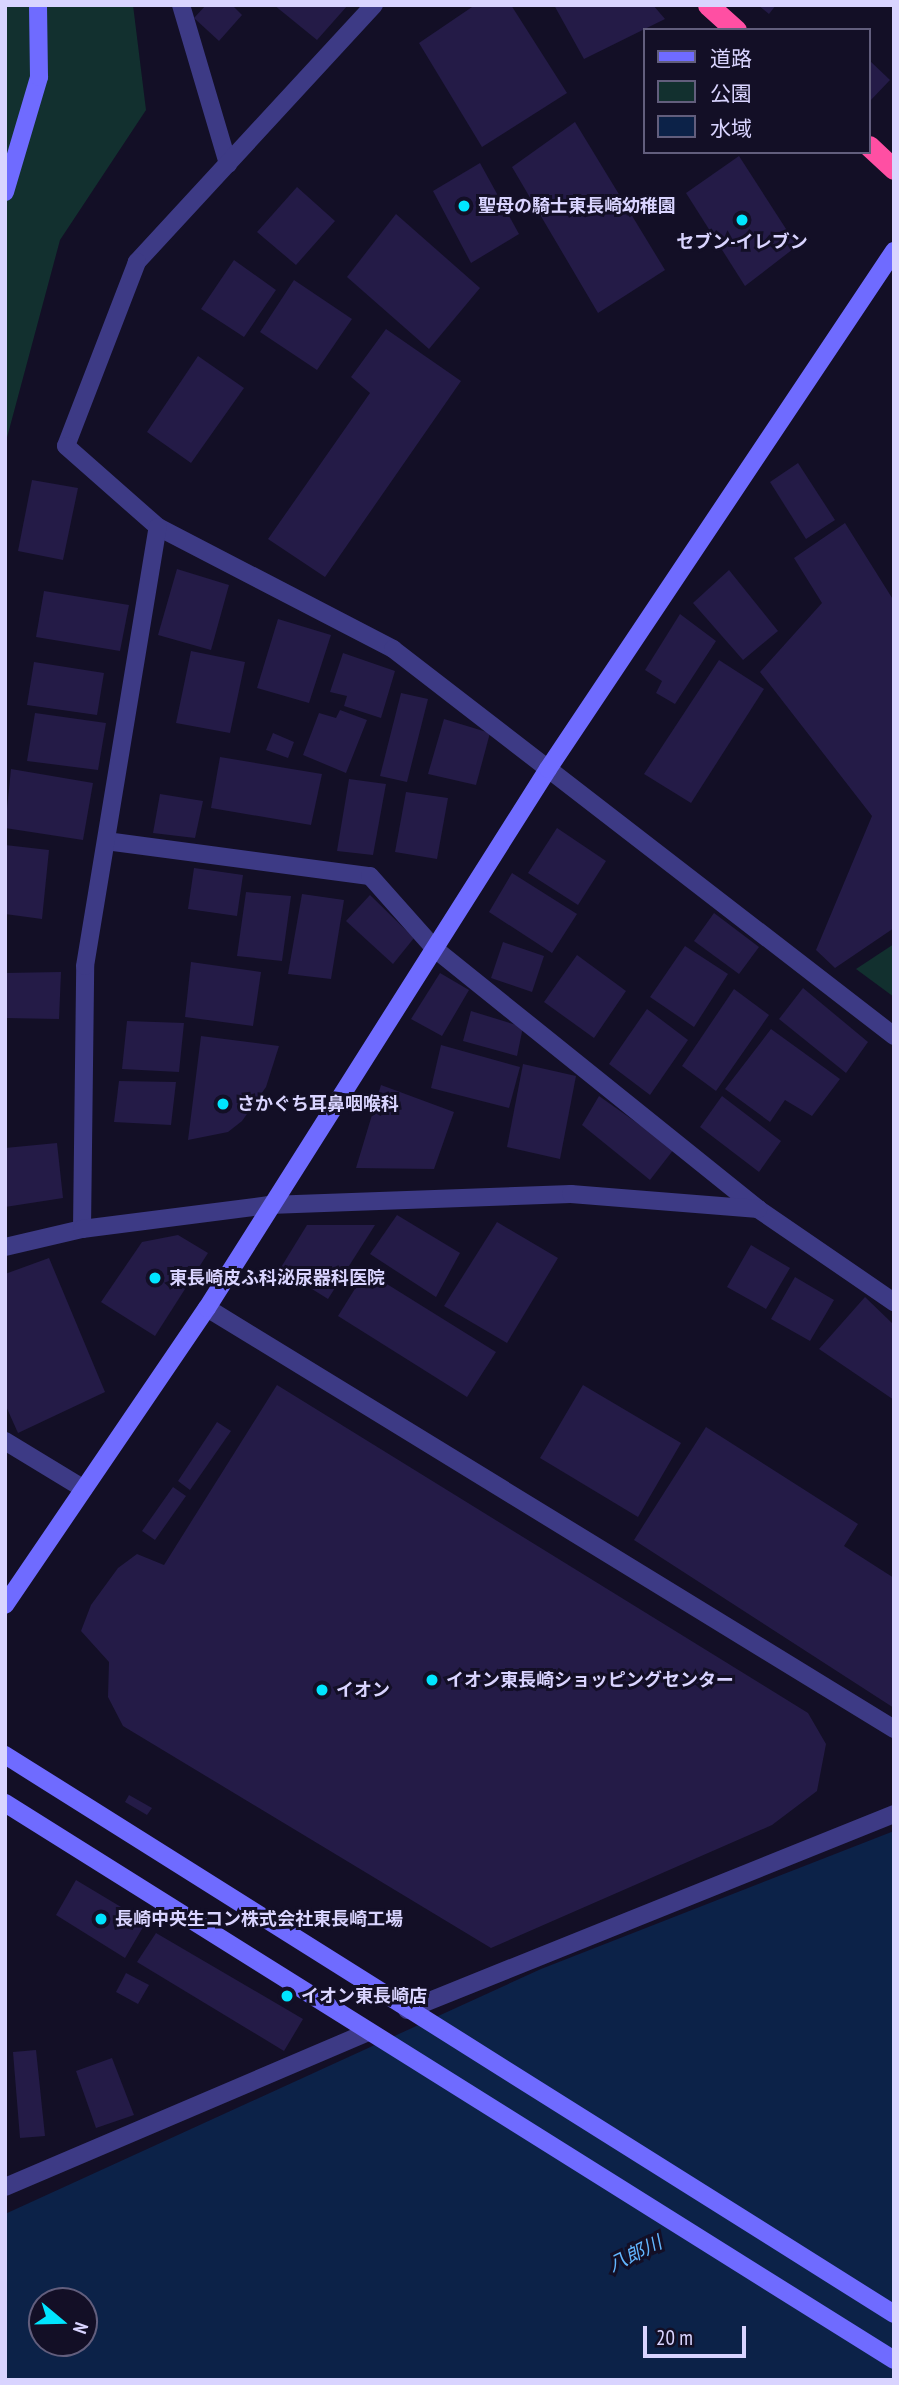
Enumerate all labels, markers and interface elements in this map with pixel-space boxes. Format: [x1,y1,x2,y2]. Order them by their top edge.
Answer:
legend [643,28,871,154]
text: 道路 [710,45,752,72]
text: 公園 [710,80,752,107]
text: 水域 [710,115,752,142]
place label: 聖母の騎士東長崎幼稚園 [478,195,676,217]
marker: 聖母の騎士東長崎幼稚園 [456,198,472,214]
marker: セブン-イレブン [734,212,750,228]
place label: セブン-イレブン [676,231,808,253]
place label: さかぐち耳鼻咽喉科 [237,1093,399,1115]
marker: さかぐち耳鼻咽喉科 [215,1096,231,1112]
place label: 東長崎皮ふ科泌尿器科医院 [169,1267,385,1289]
marker: 東長崎皮ふ科泌尿器科医院 [147,1270,163,1286]
place label: イオン東長崎ショッピングセンター [446,1669,734,1691]
marker: イオン東長崎ショッピングセンター [424,1672,440,1688]
place label: イオン [336,1679,390,1701]
marker: イオン [314,1682,330,1698]
place label: 長崎中央生コン株式会社東長崎工場 [115,1908,403,1930]
marker: 長崎中央生コン株式会社東長崎工場 [93,1911,109,1927]
place label: イオン東長崎店 [301,1985,427,2007]
marker: イオン東長崎店 [279,1988,295,2004]
water label: 八郎川 [604,2231,666,2277]
north arrow [28,2287,98,2357]
scale bar [647,2312,750,2356]
text: N [68,2319,94,2337]
text: 20 m [656,2324,693,2351]

